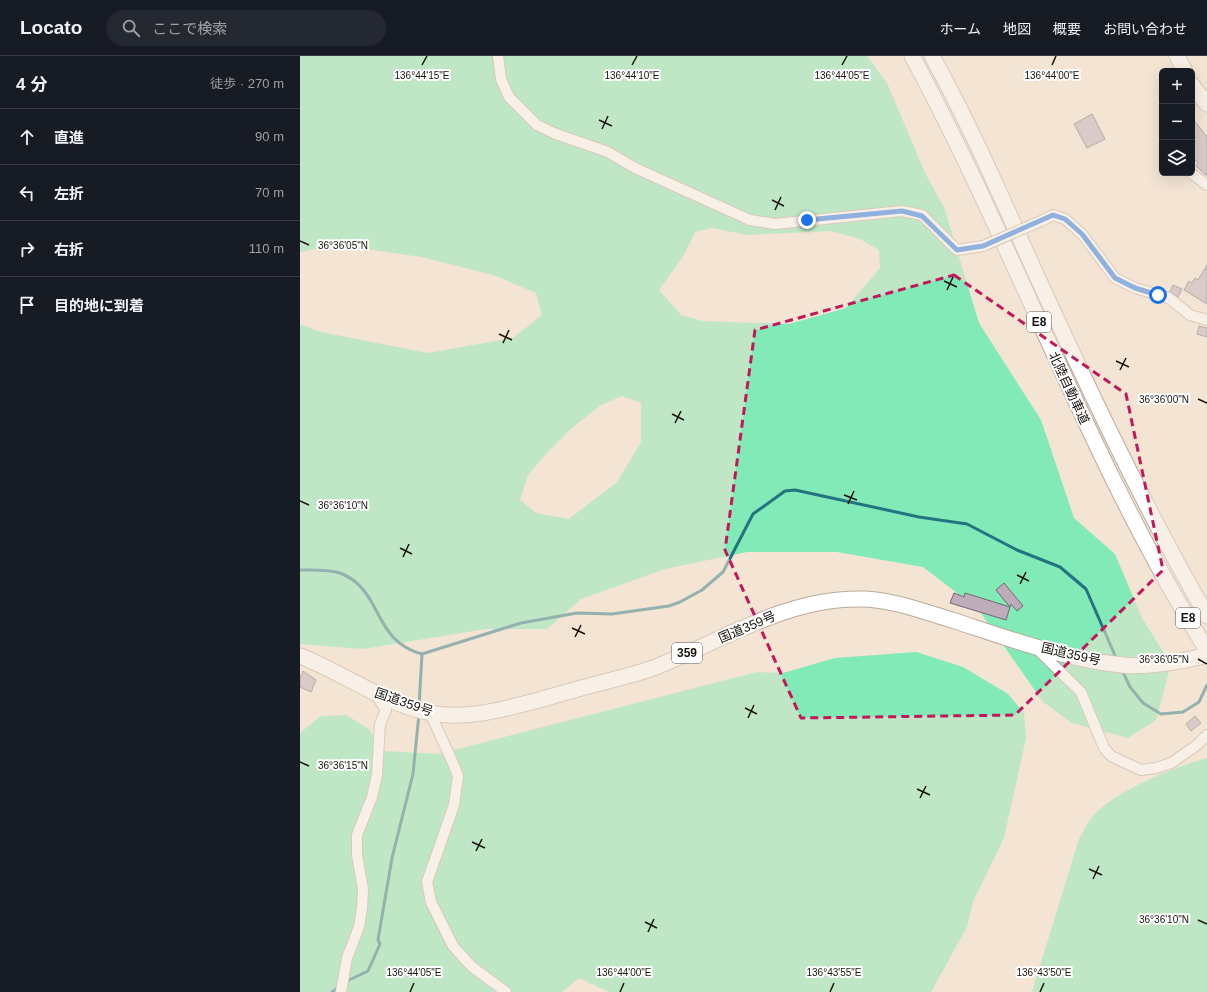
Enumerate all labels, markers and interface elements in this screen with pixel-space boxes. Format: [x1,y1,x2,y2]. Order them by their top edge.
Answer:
search box [106,10,386,46]
text: Locato [20,17,82,38]
icon: search [120,17,142,39]
text: ここで検索 [152,20,227,37]
text: ホーム [939,21,981,37]
text: 地図 [1003,21,1031,37]
text: 概要 [1053,21,1081,37]
text: お問い合わせ [1103,21,1187,37]
map controls [1159,68,1195,176]
button: + [1159,68,1195,104]
text: 136°44'15"E [394,70,450,81]
text: 136°44'10"E [604,70,660,81]
text: 136°44'05"E [814,70,870,81]
text: 136°44'00"E [1024,70,1080,81]
text: 4 分 [16,75,47,94]
text: 徒歩 · 270 m [210,76,284,91]
button: − [1159,104,1195,140]
icon: ahead [16,126,38,148]
text: 直進 [54,129,84,146]
text: 90 m [255,129,284,144]
button: layers [1159,140,1195,176]
icon: left [16,182,38,204]
text: 左折 [54,185,84,202]
text: 70 m [255,185,284,200]
route end [798,211,816,229]
icon: right [16,238,38,260]
text: 36°36'05"N [318,240,368,251]
text: 右折 [54,241,84,258]
text: 110 m [249,241,284,256]
route start [1149,286,1167,304]
icon: arrive [16,294,38,316]
text: 目的地に到着 [54,297,144,314]
road number: E8 [1027,312,1051,332]
street label: 北陸自動車道 [1046,349,1092,427]
text: 36°36'00"N [1139,394,1189,405]
text: 36°36'10"N [318,500,368,511]
street label: 国道359号 [716,608,778,646]
road number: E8 [1176,608,1200,628]
street label: 国道359号 [1040,640,1102,668]
road number: 359 [672,643,702,663]
text: 36°36'05"N [1139,654,1189,665]
street label: 国道359号 [373,685,435,719]
text: 36°36'15"N [318,760,368,771]
text: 36°36'10"N [1139,914,1189,925]
text: 136°44'05"E [386,967,442,978]
text: 136°44'00"E [596,967,652,978]
text: 136°43'55"E [806,967,862,978]
text: 136°43'50"E [1016,967,1072,978]

